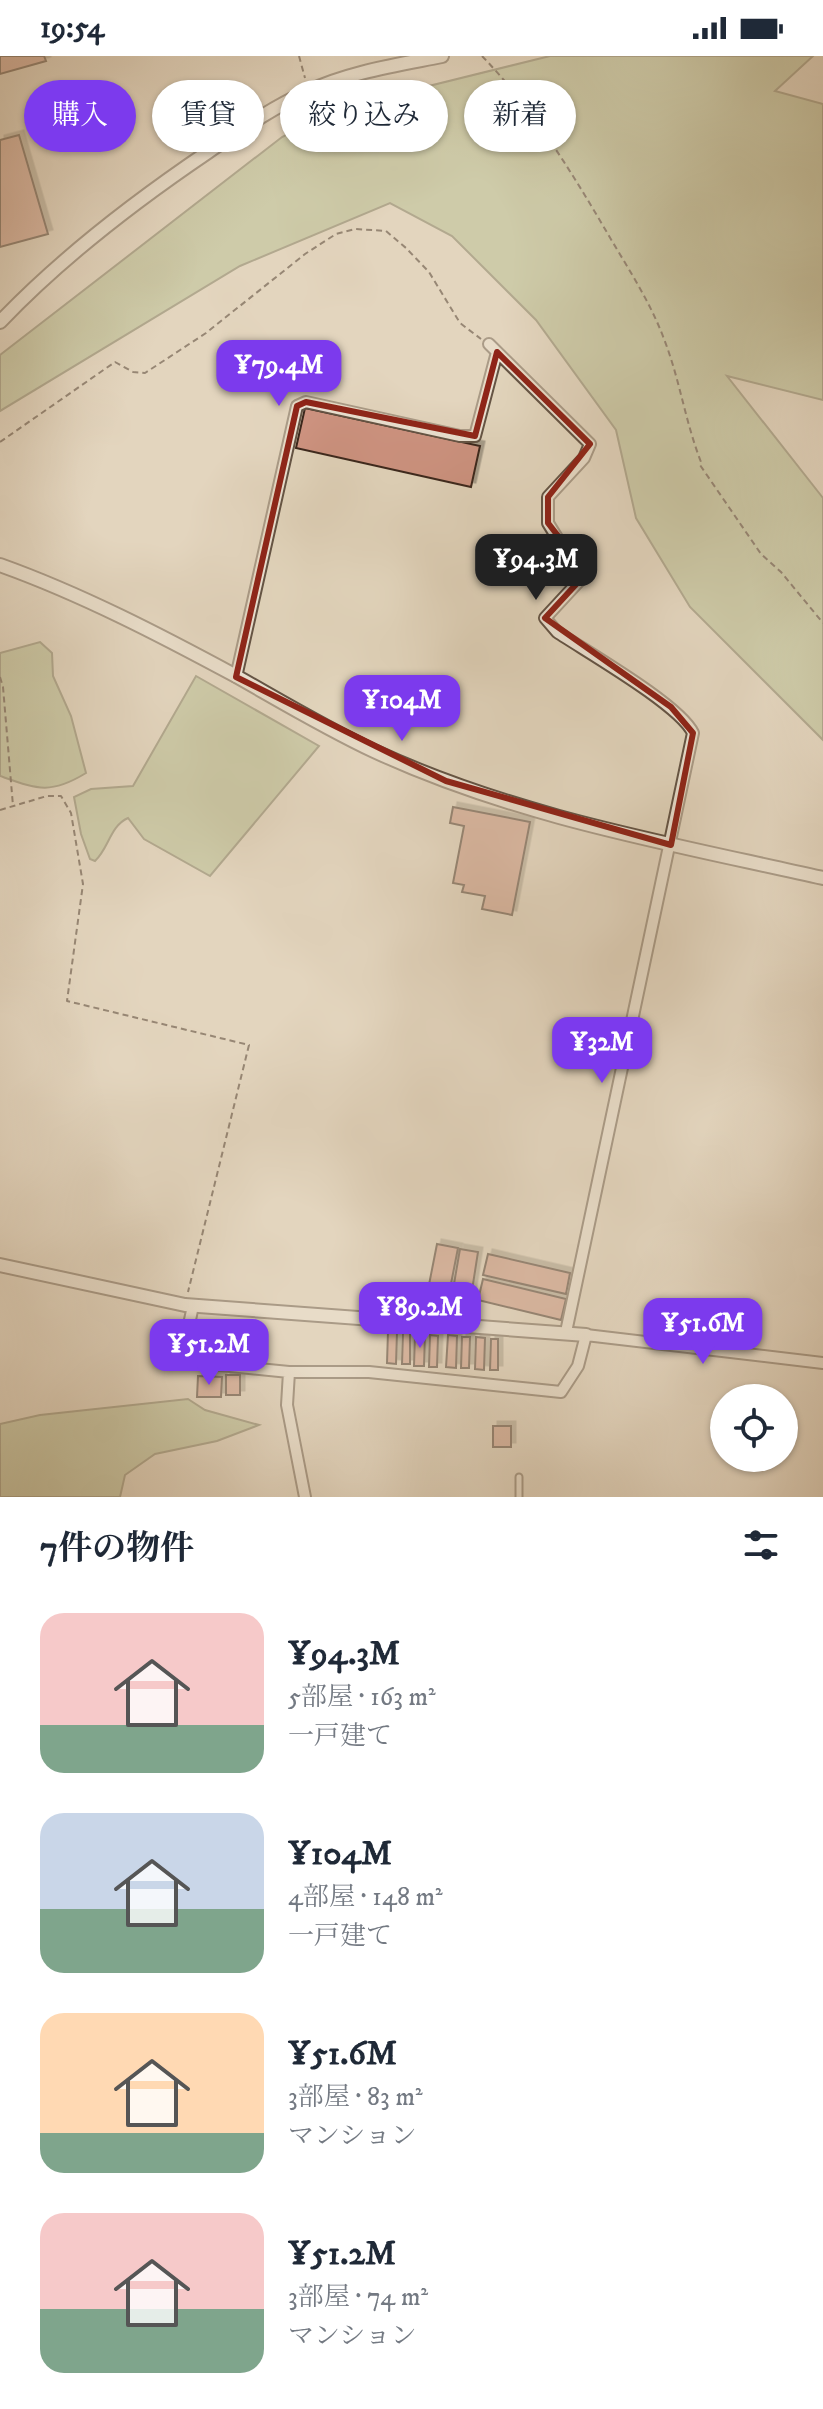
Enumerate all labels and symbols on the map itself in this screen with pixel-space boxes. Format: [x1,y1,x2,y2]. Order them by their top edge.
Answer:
pin: ¥79.4M [214,340,344,408]
pin: ¥94.3M [471,534,601,602]
pin: ¥104M [346,675,458,743]
pin: ¥32M [555,1017,649,1085]
pin: ¥89.2M [355,1282,485,1350]
pin: ¥51.6M [638,1298,768,1366]
pin: ¥51.2M [144,1319,274,1387]

